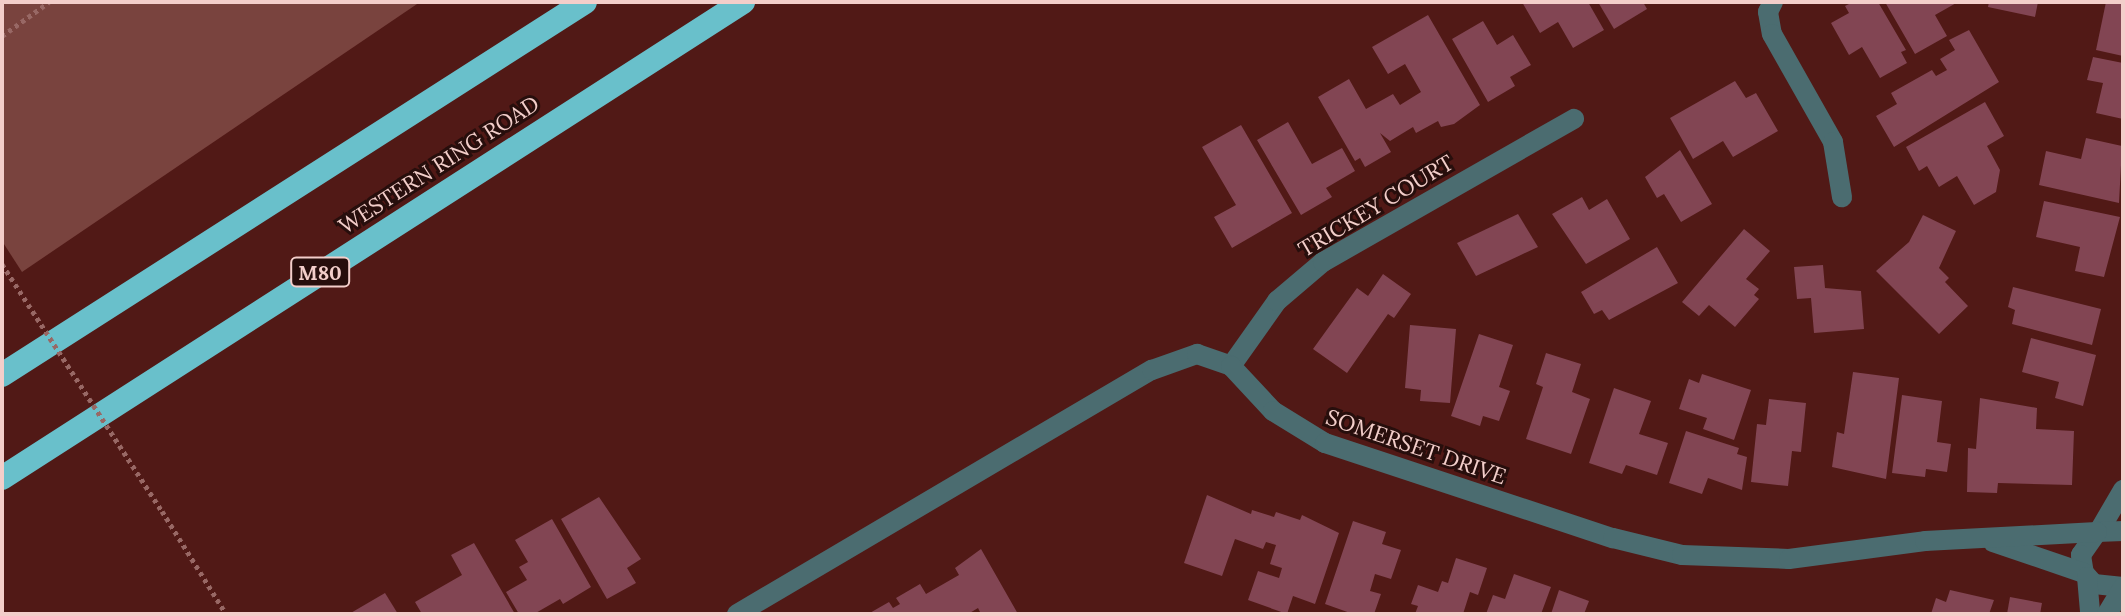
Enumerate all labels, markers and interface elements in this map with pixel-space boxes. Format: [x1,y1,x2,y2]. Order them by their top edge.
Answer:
street label: WESTERN RING ROAD [334,90,544,240]
street label: TRICKEY COURT [1294,149,1458,263]
road number: M80 [290,256,350,288]
street label: SOMERSET DRIVE [1322,404,1510,490]

